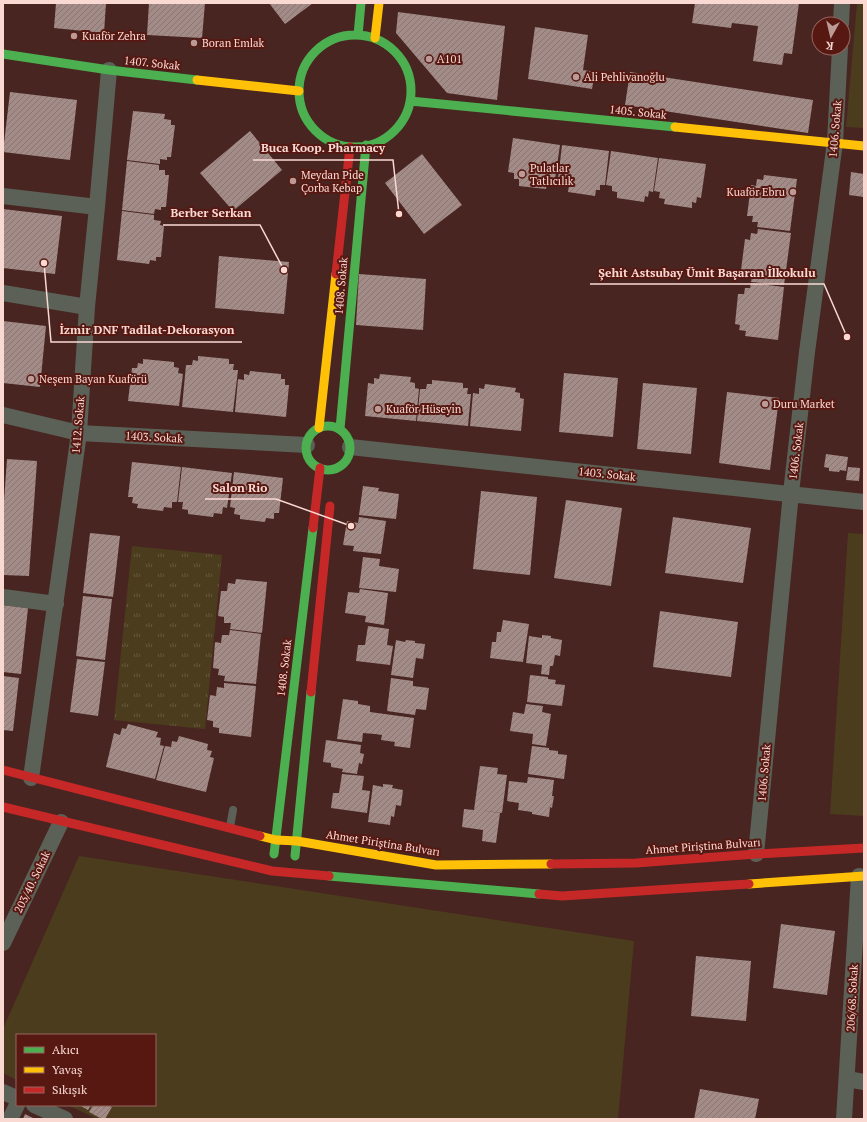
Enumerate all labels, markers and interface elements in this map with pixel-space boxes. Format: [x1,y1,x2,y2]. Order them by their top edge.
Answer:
north arrow [811,16,851,56]
place label: Kuaför Zehra [82,29,146,43]
marker: Kuaför Zehra [69,31,79,41]
place label: Boran Emlak [202,36,265,50]
marker: Boran Emlak [189,38,199,48]
text: K [825,38,834,53]
place label: A101 [437,52,462,66]
street label: 1407. Sokak [123,53,181,73]
marker: A101 [424,54,434,64]
place label: Ali Pehlivanoğlu [584,70,665,84]
marker: Ali Pehlivanoğlu [571,72,581,82]
street label: 1406. Sokak [826,99,845,158]
street label: 1405. Sokak [609,102,668,122]
callout: Buca Koop. Pharmacy [253,136,393,160]
text: Buca Koop. Pharmacy [261,140,386,155]
place label: Pulatlar Tatlıcılık [530,161,574,188]
place label: Meydan Pide Çorba Kebap [301,168,364,195]
marker: Pulatlar Tatlıcılık [517,169,527,179]
marker: Meydan Pide Çorba Kebap [288,176,298,186]
place label: Kuaför Ebru [727,185,786,199]
marker: Kuaför Ebru [788,187,798,197]
callout: Berber Serkan [163,201,260,225]
text: Berber Serkan [170,205,252,220]
street label: 1408. Sokak [332,256,351,315]
callout: Şehit Astsubay Ümit Başaran İlkokulu [590,260,824,284]
text: Şehit Astsubay Ümit Başaran İlkokulu [598,265,816,281]
callout: İzmir DNF Tadilat-Dekorasyon [51,318,242,342]
text: İzmir DNF Tadilat-Dekorasyon [59,322,235,337]
place label: Neşem Bayan Kuaförü [39,372,148,386]
marker: Neşem Bayan Kuaförü [26,374,36,384]
street label: 1412. Sokak [69,395,88,454]
place label: Duru Market [773,397,835,411]
marker: Duru Market [760,399,770,409]
place label: Kuaför Hüseyin [386,402,462,416]
marker: Kuaför Hüseyin [373,404,383,414]
street label: 1406. Sokak [786,421,806,480]
street label: 1403. Sokak [125,429,183,446]
street label: 1403. Sokak [578,464,637,484]
callout: Salon Rio [205,475,276,499]
text: Salon Rio [213,480,267,495]
street label: 1408. Sokak [274,638,294,697]
street label: 1406. Sokak [755,743,774,802]
street label: Ahmet Piriştina Bulvarı [325,827,441,859]
street label: Ahmet Piriştina Bulvarı [645,835,761,857]
street label: 203/40. Sokak [11,848,53,915]
street label: 206/68. Sokak [843,964,861,1032]
legend [16,1034,156,1106]
text: Akıcı [52,1042,80,1057]
text: Yavaş [52,1062,82,1077]
text: Sıkışık [52,1082,88,1097]

